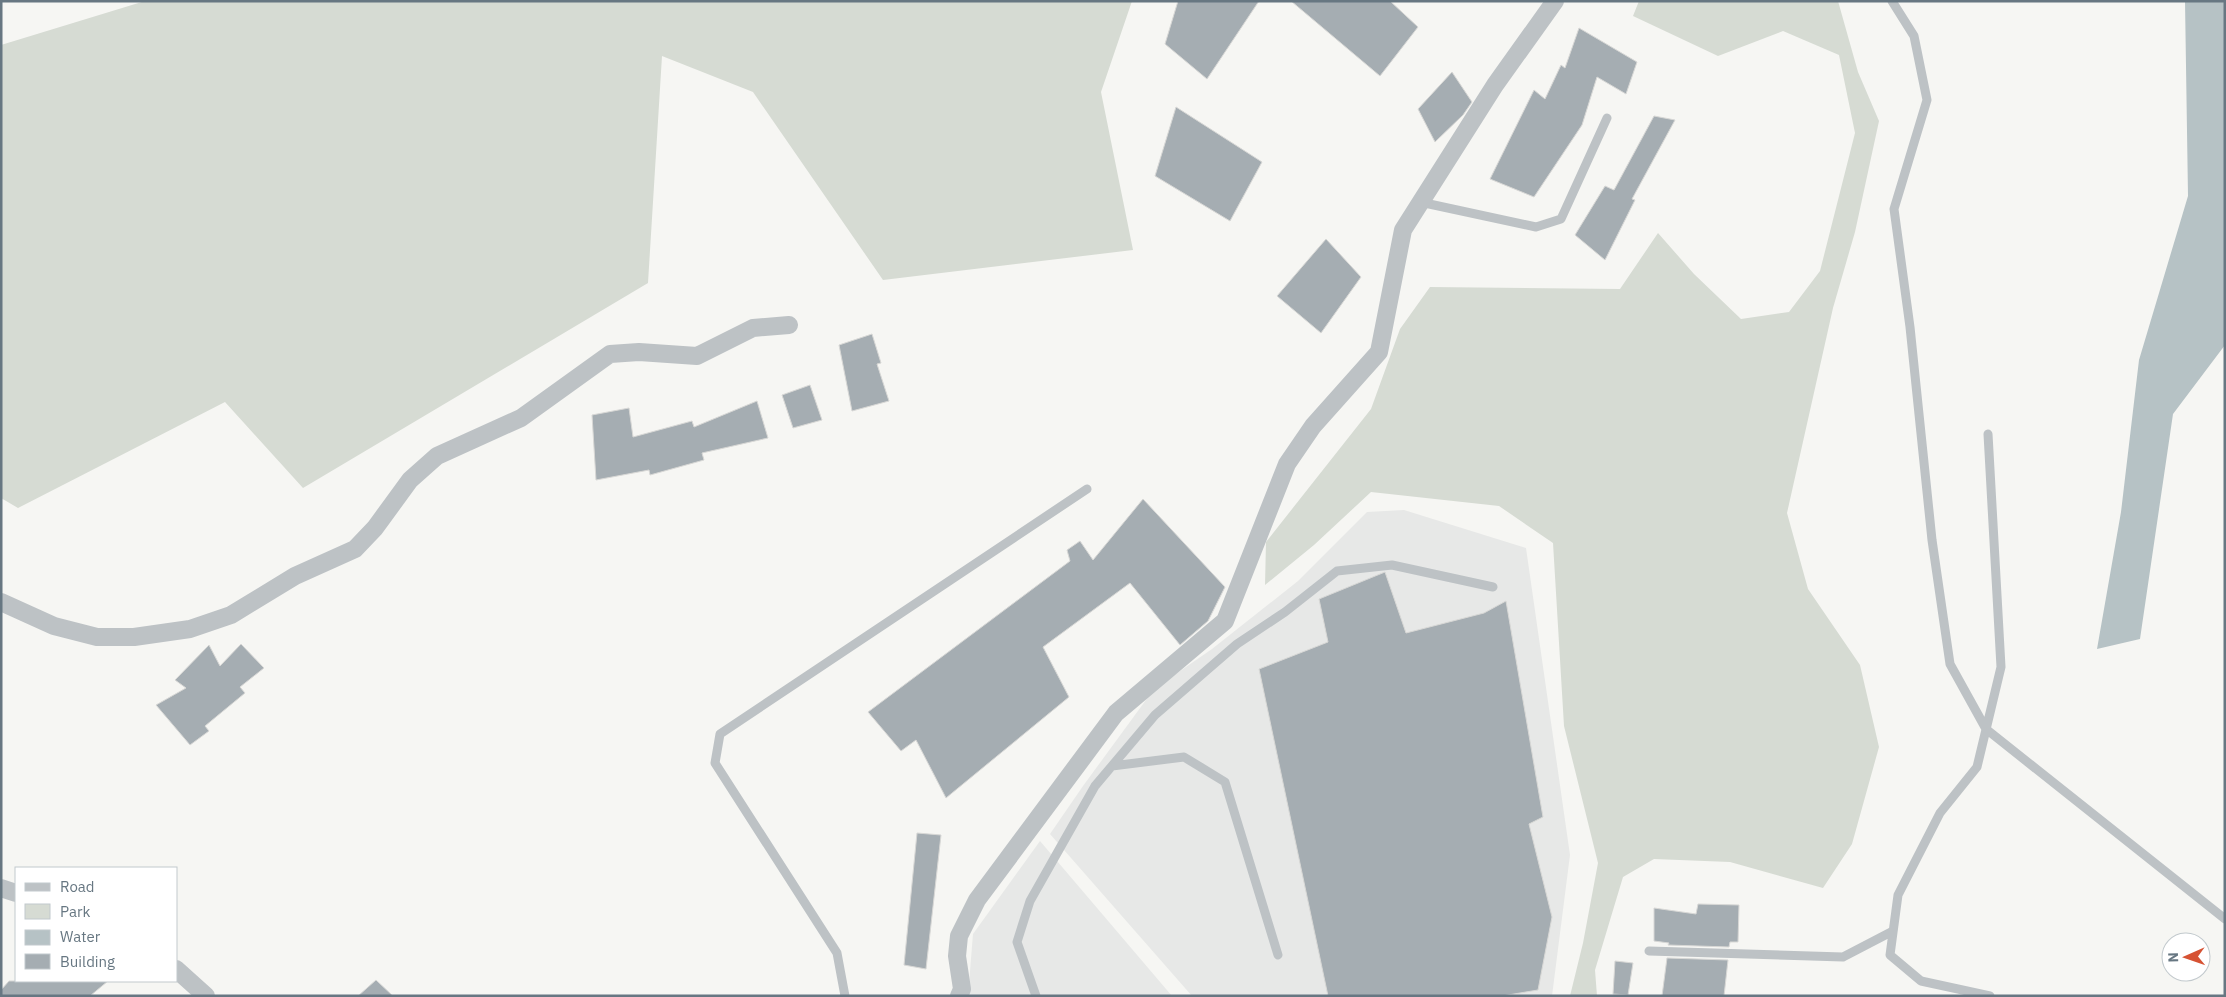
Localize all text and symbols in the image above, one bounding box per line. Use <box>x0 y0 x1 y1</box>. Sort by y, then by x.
legend <box>15 867 178 982</box>
text: Road <box>60 877 95 896</box>
text: Park <box>60 902 90 921</box>
text: Water <box>60 927 101 946</box>
north arrow <box>2161 932 2211 982</box>
text: Building <box>60 952 115 971</box>
text: N <box>2164 952 2182 963</box>

